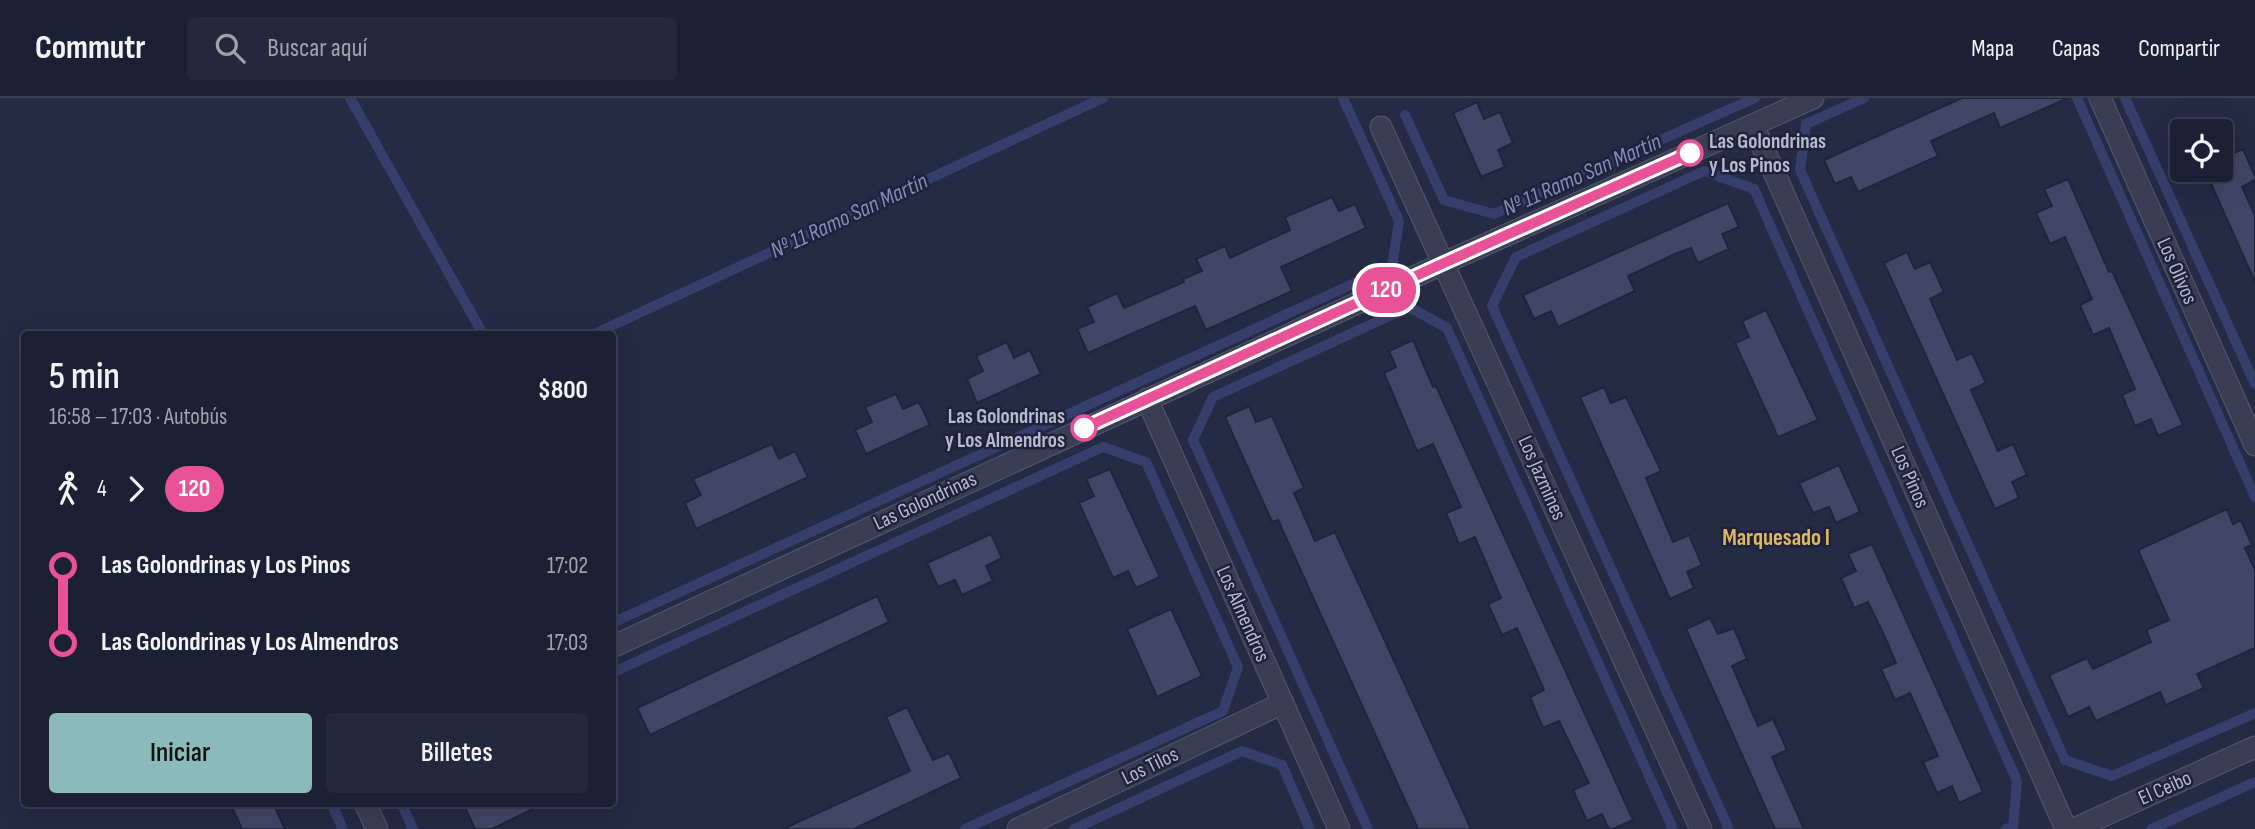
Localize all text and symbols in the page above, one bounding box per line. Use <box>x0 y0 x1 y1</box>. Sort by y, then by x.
search box <box>187 17 677 80</box>
text: Commutr <box>35 28 145 68</box>
icon: search <box>211 29 249 67</box>
text: Buscar aquí <box>267 33 367 64</box>
text: Mapa <box>1971 34 2014 63</box>
text: Capas <box>2052 34 2100 63</box>
text: Compartir <box>2138 34 2220 63</box>
map controls <box>2170 119 2233 182</box>
button: locate <box>2170 119 2233 182</box>
water label: Nº 11 Ramo San Martín <box>1498 127 1666 222</box>
place label: Las Golondrinas y Los Pinos <box>1709 129 1826 178</box>
marker: Las Golondrinas y Los Pinos <box>1677 140 1703 166</box>
water label: Nº 11 Ramo San Martín <box>766 167 933 265</box>
street label: Los Olivos <box>2151 234 2203 308</box>
line badge: 120 <box>1346 267 1426 313</box>
text: 120 <box>1370 275 1402 304</box>
text: 5 min <box>49 354 120 399</box>
text: $800 <box>538 375 588 406</box>
text: 16:58 – 17:03 · Autobús <box>49 403 227 431</box>
place label: Las Golondrinas y Los Almendros <box>945 404 1065 453</box>
marker: Las Golondrinas y Los Almendros <box>1071 415 1097 441</box>
street label: Los Jazmines <box>1512 432 1572 524</box>
street label: Los Pinos <box>1885 442 1935 512</box>
street label: Las Golondrinas <box>869 466 981 536</box>
icon: walk <box>49 470 87 508</box>
icon: forward <box>117 470 155 508</box>
text: 120 <box>179 474 210 503</box>
text: 4 <box>97 475 107 503</box>
district label: Marquesado I <box>1722 524 1830 552</box>
text: Las Golondrinas y Los Pinos <box>101 550 350 581</box>
text: 17:02 <box>547 552 588 580</box>
street label: Los Almendros <box>1211 562 1275 666</box>
text: Las Golondrinas y Los Almendros <box>101 627 399 658</box>
text: 17:03 <box>547 629 588 657</box>
button: Iniciar <box>49 713 312 793</box>
button: Billetes <box>326 713 588 793</box>
street label: Los Tilos <box>1118 742 1182 790</box>
street label: El Ceibo <box>2134 765 2196 811</box>

